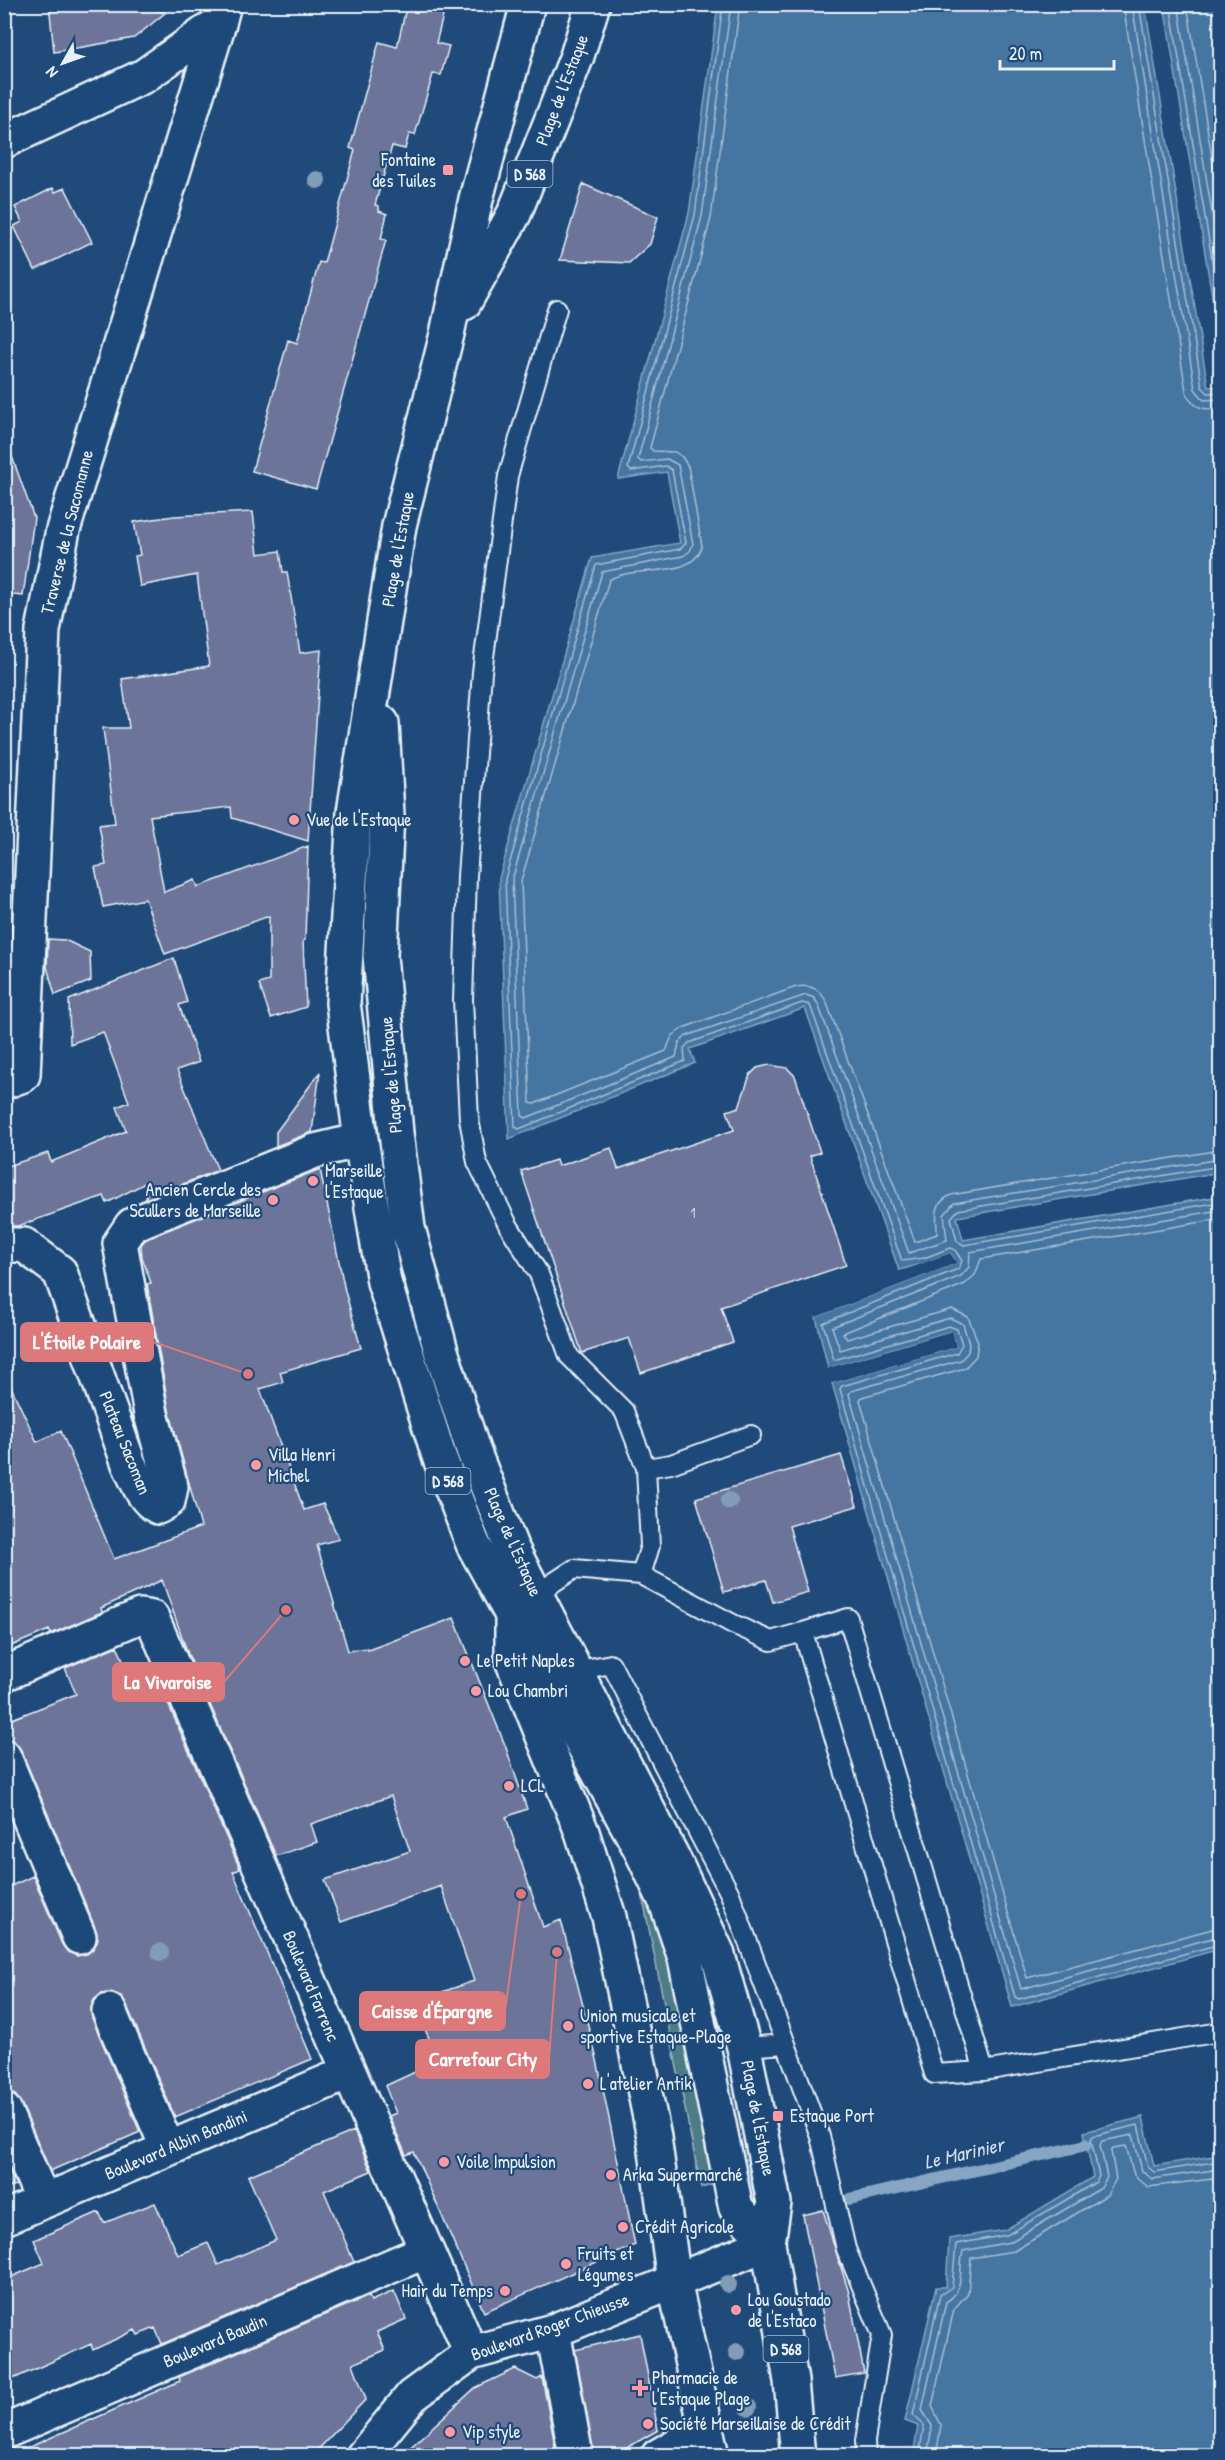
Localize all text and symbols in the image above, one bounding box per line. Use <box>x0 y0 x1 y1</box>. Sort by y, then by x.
street label: Plage de l'Estaque <box>529 31 594 149</box>
north arrow <box>33 33 93 93</box>
scale bar <box>1000 33 1114 71</box>
text: 20 m <box>1009 41 1042 66</box>
text: N <box>40 62 63 83</box>
place label: Fontaine des Tuiles <box>372 147 436 193</box>
road number: D 568 <box>508 161 552 187</box>
marker: Fontaine des Tuiles <box>441 163 455 177</box>
street label: Traverse de la Sacomanne <box>34 447 99 617</box>
street label: Plage de l'Estaque <box>375 489 420 609</box>
place label: Vue de l'Estaque <box>306 807 412 832</box>
marker: Vue de l'Estaque <box>287 813 301 827</box>
street label: Plage de l'Estaque <box>373 1016 408 1134</box>
place label: Marseille l'Estaque <box>325 1158 384 1204</box>
marker: Marseille l'Estaque <box>306 1174 320 1188</box>
place label: Ancien Cercle des Scullers de Marseille <box>130 1177 261 1223</box>
marker: Ancien Cercle des Scullers de Marseille <box>266 1193 280 1207</box>
house number: 1 <box>690 1202 696 1223</box>
callout: L'Étoile Polaire <box>21 1323 153 1361</box>
text: L'Étoile Polaire <box>33 1328 141 1355</box>
street label: Plateau Sacoman <box>93 1387 158 1498</box>
place label: Villa Henri Michel <box>268 1442 336 1488</box>
marker: Villa Henri Michel <box>249 1458 263 1472</box>
road number: D 568 <box>426 1468 470 1494</box>
street label: Plage de l'Estaque <box>478 1483 549 1600</box>
place label: Le Petit Naples <box>477 1648 575 1673</box>
marker: Le Petit Naples <box>458 1654 472 1668</box>
callout: La Vivaroise <box>113 1663 224 1701</box>
text: La Vivaroise <box>124 1668 212 1695</box>
place label: Lou Chambri <box>488 1678 568 1703</box>
marker: Lou Chambri <box>469 1684 483 1698</box>
place label: LCL <box>521 1773 545 1798</box>
marker: LCL <box>502 1779 516 1793</box>
street label: Boulevard Farrenc <box>277 1927 346 2045</box>
callout: Caisse d'Épargne <box>360 1992 505 2030</box>
text: Caisse d'Épargne <box>371 1997 493 2025</box>
place label: Union musicale et sportive Estaque-Plage <box>580 2003 731 2049</box>
marker: Union musicale et sportive Estaque-Plage <box>561 2019 575 2033</box>
callout: Carrefour City <box>416 2040 549 2078</box>
text: Carrefour City <box>429 2045 538 2073</box>
street label: Plage de l'Estaque <box>735 2058 782 2178</box>
place label: L'atelier Antik <box>600 2071 692 2096</box>
marker: L'atelier Antik <box>581 2077 595 2091</box>
street label: Boulevard Albin Bandini <box>101 2103 251 2186</box>
place label: Estaque Port <box>790 2103 875 2128</box>
marker: Estaque Port <box>771 2109 785 2123</box>
water label: Le Marinier <box>921 2130 1009 2175</box>
place label: Voile Impulsion <box>456 2149 556 2174</box>
marker: Voile Impulsion <box>437 2155 451 2169</box>
place label: Arka Supermarché <box>623 2162 743 2187</box>
marker: Arka Supermarché <box>604 2168 618 2182</box>
place label: Crédit Agricole <box>635 2214 734 2239</box>
marker: Crédit Agricole <box>616 2220 630 2234</box>
place label: Fruits et Légumes <box>577 2241 634 2287</box>
marker: Fruits et Légumes <box>559 2257 573 2271</box>
place label: Hair du Temps <box>402 2278 493 2303</box>
marker: Hair du Temps <box>498 2284 512 2298</box>
street label: Boulevard Roger Chieusse <box>467 2286 632 2367</box>
place label: Lou Goustado de l'Estaco <box>748 2287 831 2333</box>
marker: Lou Goustado de l'Estaco <box>729 2303 743 2317</box>
street label: Boulevard Baudin <box>159 2307 271 2374</box>
road number: D 568 <box>764 2336 808 2362</box>
place label: Pharmacie de l'Estaque Plage <box>652 2365 750 2411</box>
marker: Pharmacie de l'Estaque Plage <box>633 2381 647 2395</box>
place label: Société Marseillaise de Crédit <box>660 2411 851 2436</box>
marker: Société Marseillaise de Crédit <box>641 2417 655 2431</box>
place label: Vip style <box>462 2419 521 2444</box>
marker: Vip style <box>443 2425 457 2439</box>

